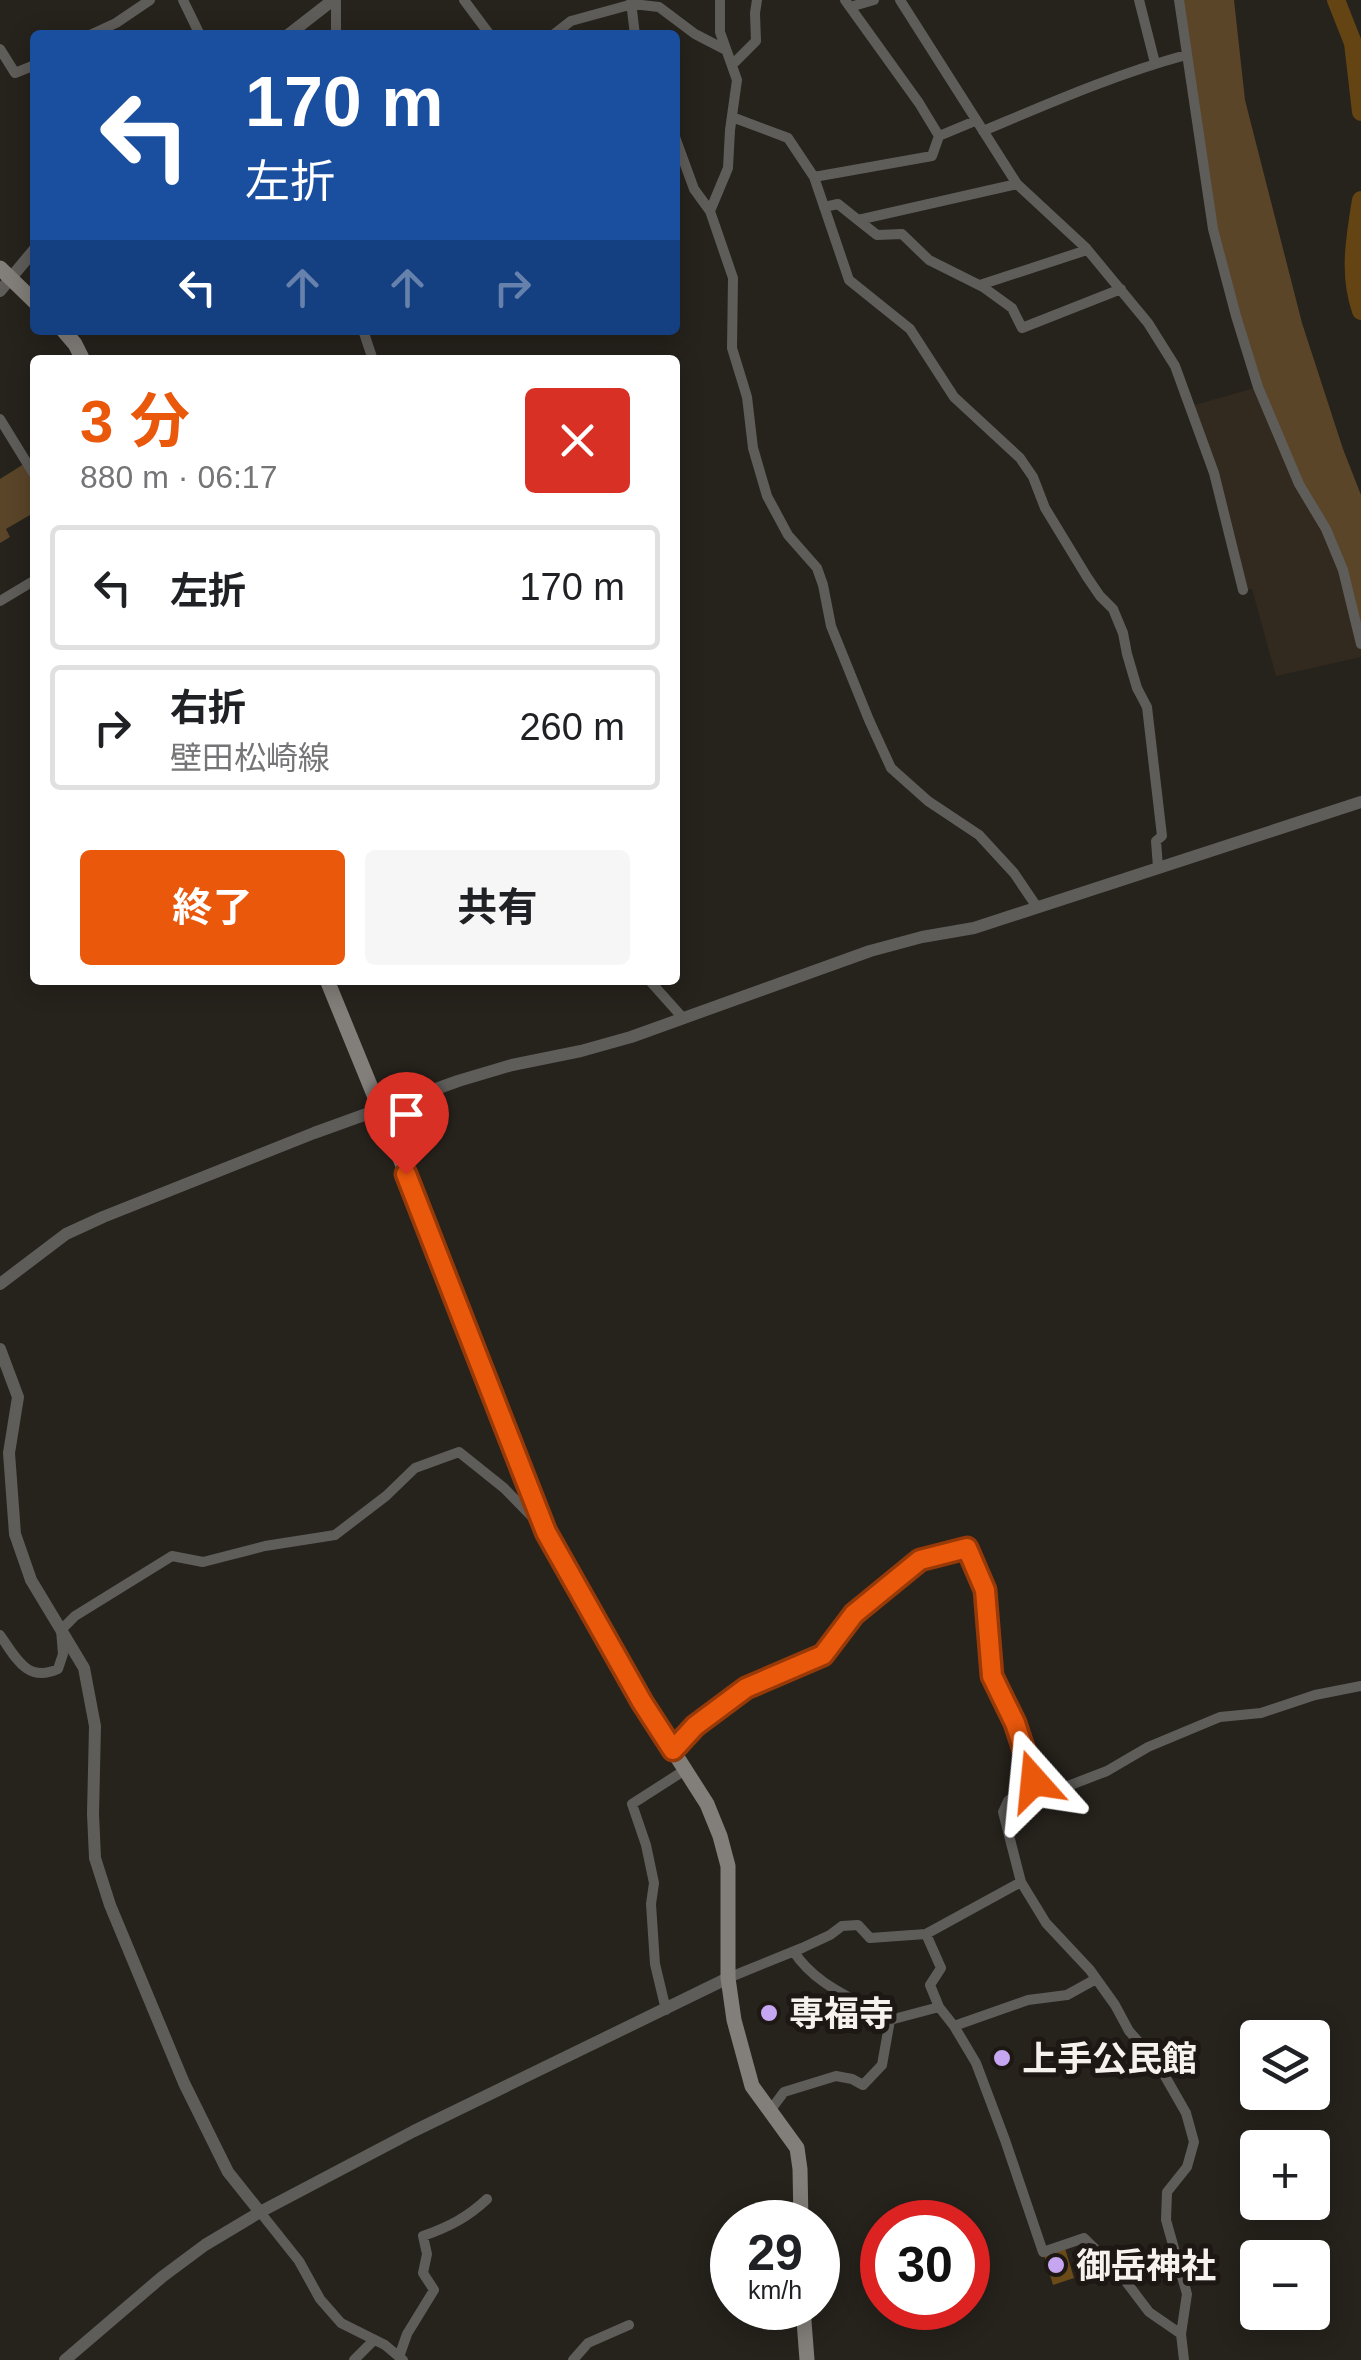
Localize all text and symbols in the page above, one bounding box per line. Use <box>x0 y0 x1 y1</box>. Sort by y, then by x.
text: 170 m <box>245 63 443 141</box>
icon: left <box>80 70 210 200</box>
text: 左折 <box>245 156 335 207</box>
icon: left <box>170 260 225 315</box>
icon: ahead <box>275 260 330 315</box>
icon: ahead <box>380 260 435 315</box>
icon: right <box>485 260 540 315</box>
text: 3 分 <box>80 388 190 455</box>
button: close <box>525 388 630 493</box>
text: 880 m · 06:17 <box>80 459 277 495</box>
icon: left <box>85 560 140 615</box>
text: 170 m <box>519 566 625 608</box>
text: 左折 <box>170 570 246 612</box>
text: 右折 <box>170 687 246 729</box>
icon: right <box>85 700 140 755</box>
text: 260 m <box>519 706 625 748</box>
text: 壁田松崎線 <box>170 740 330 776</box>
button: 終了 <box>80 850 345 965</box>
button: 共有 <box>365 850 630 965</box>
pin <box>364 1072 449 1175</box>
icon: arrive <box>379 1087 434 1142</box>
position arrow <box>982 1729 1086 1833</box>
place label: 専福寺 <box>789 1994 894 2033</box>
marker: 専福寺 <box>758 2002 780 2024</box>
map controls <box>1240 2020 1330 2330</box>
button: layers <box>1240 2020 1330 2110</box>
place label: 上手公民館 <box>1022 2039 1197 2078</box>
marker: 上手公民館 <box>991 2047 1013 2069</box>
button: + <box>1240 2130 1330 2220</box>
speed limit sign: 30 <box>860 2200 990 2330</box>
text: 29 <box>747 2225 803 2281</box>
button: − <box>1240 2240 1330 2330</box>
place label: 御岳神社 <box>1076 2246 1216 2285</box>
marker: 御岳神社 <box>1045 2254 1067 2276</box>
text: km/h <box>748 2276 802 2304</box>

